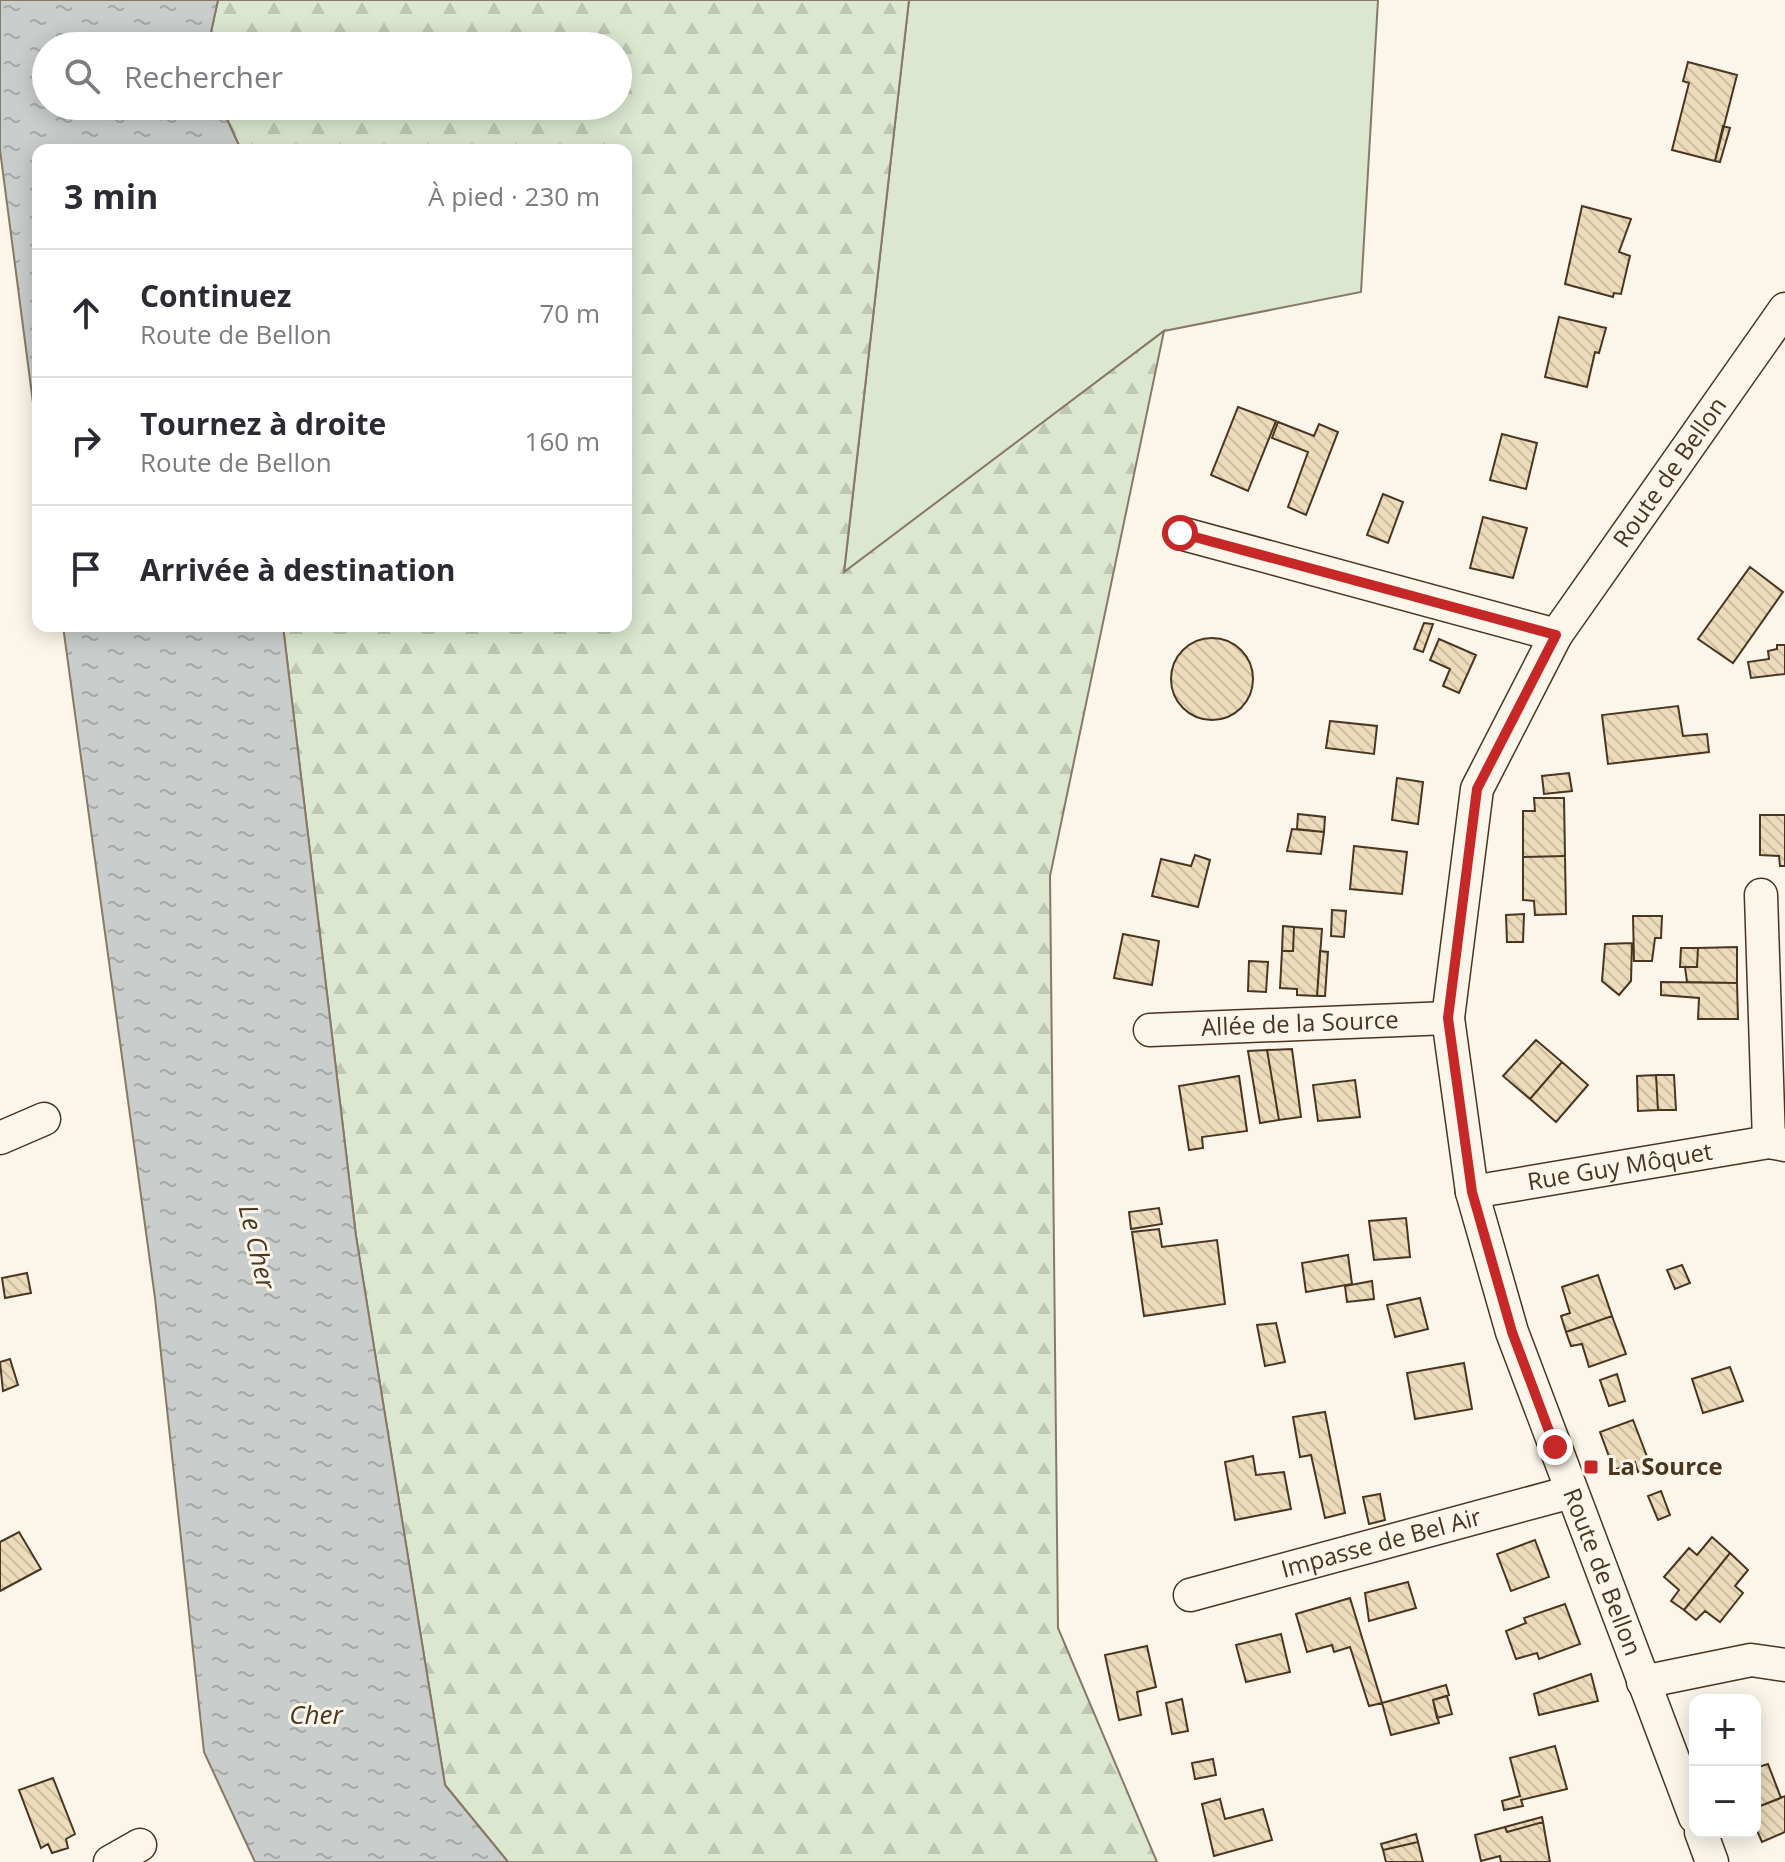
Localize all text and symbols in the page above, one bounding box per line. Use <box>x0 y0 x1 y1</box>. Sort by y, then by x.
search box <box>32 32 632 120</box>
icon: search <box>60 54 104 98</box>
text: Rechercher <box>124 56 283 97</box>
text: 3 min <box>64 173 158 219</box>
text: À pied · 230 m <box>428 178 600 214</box>
text: Continuez <box>140 275 291 316</box>
icon: ahead <box>64 291 108 335</box>
text: 70 m <box>539 295 600 331</box>
text: Route de Bellon <box>140 316 332 352</box>
street label: Route de Bellon <box>1604 390 1733 554</box>
text: Tournez à droite <box>140 403 386 444</box>
icon: right <box>64 419 108 463</box>
text: 160 m <box>525 423 600 459</box>
text: Route de Bellon <box>140 444 332 480</box>
route start <box>1162 515 1198 551</box>
icon: arrive <box>64 547 108 591</box>
text: Arrivée à destination <box>140 549 455 590</box>
street label: Allée de la Source <box>1200 1002 1399 1043</box>
street label: Rue Guy Môquet <box>1525 1134 1715 1197</box>
water label: Le Cher <box>231 1201 286 1294</box>
route end <box>1537 1429 1573 1465</box>
place label: La Source <box>1607 1449 1723 1482</box>
marker: La Source <box>1582 1458 1600 1476</box>
street label: Route de Bellon <box>1556 1483 1651 1660</box>
street label: Impasse de Bel Air <box>1277 1499 1485 1585</box>
map controls <box>1689 1694 1761 1838</box>
button: + <box>1689 1694 1761 1766</box>
water label: Cher <box>289 1696 344 1732</box>
button: − <box>1689 1766 1761 1838</box>

